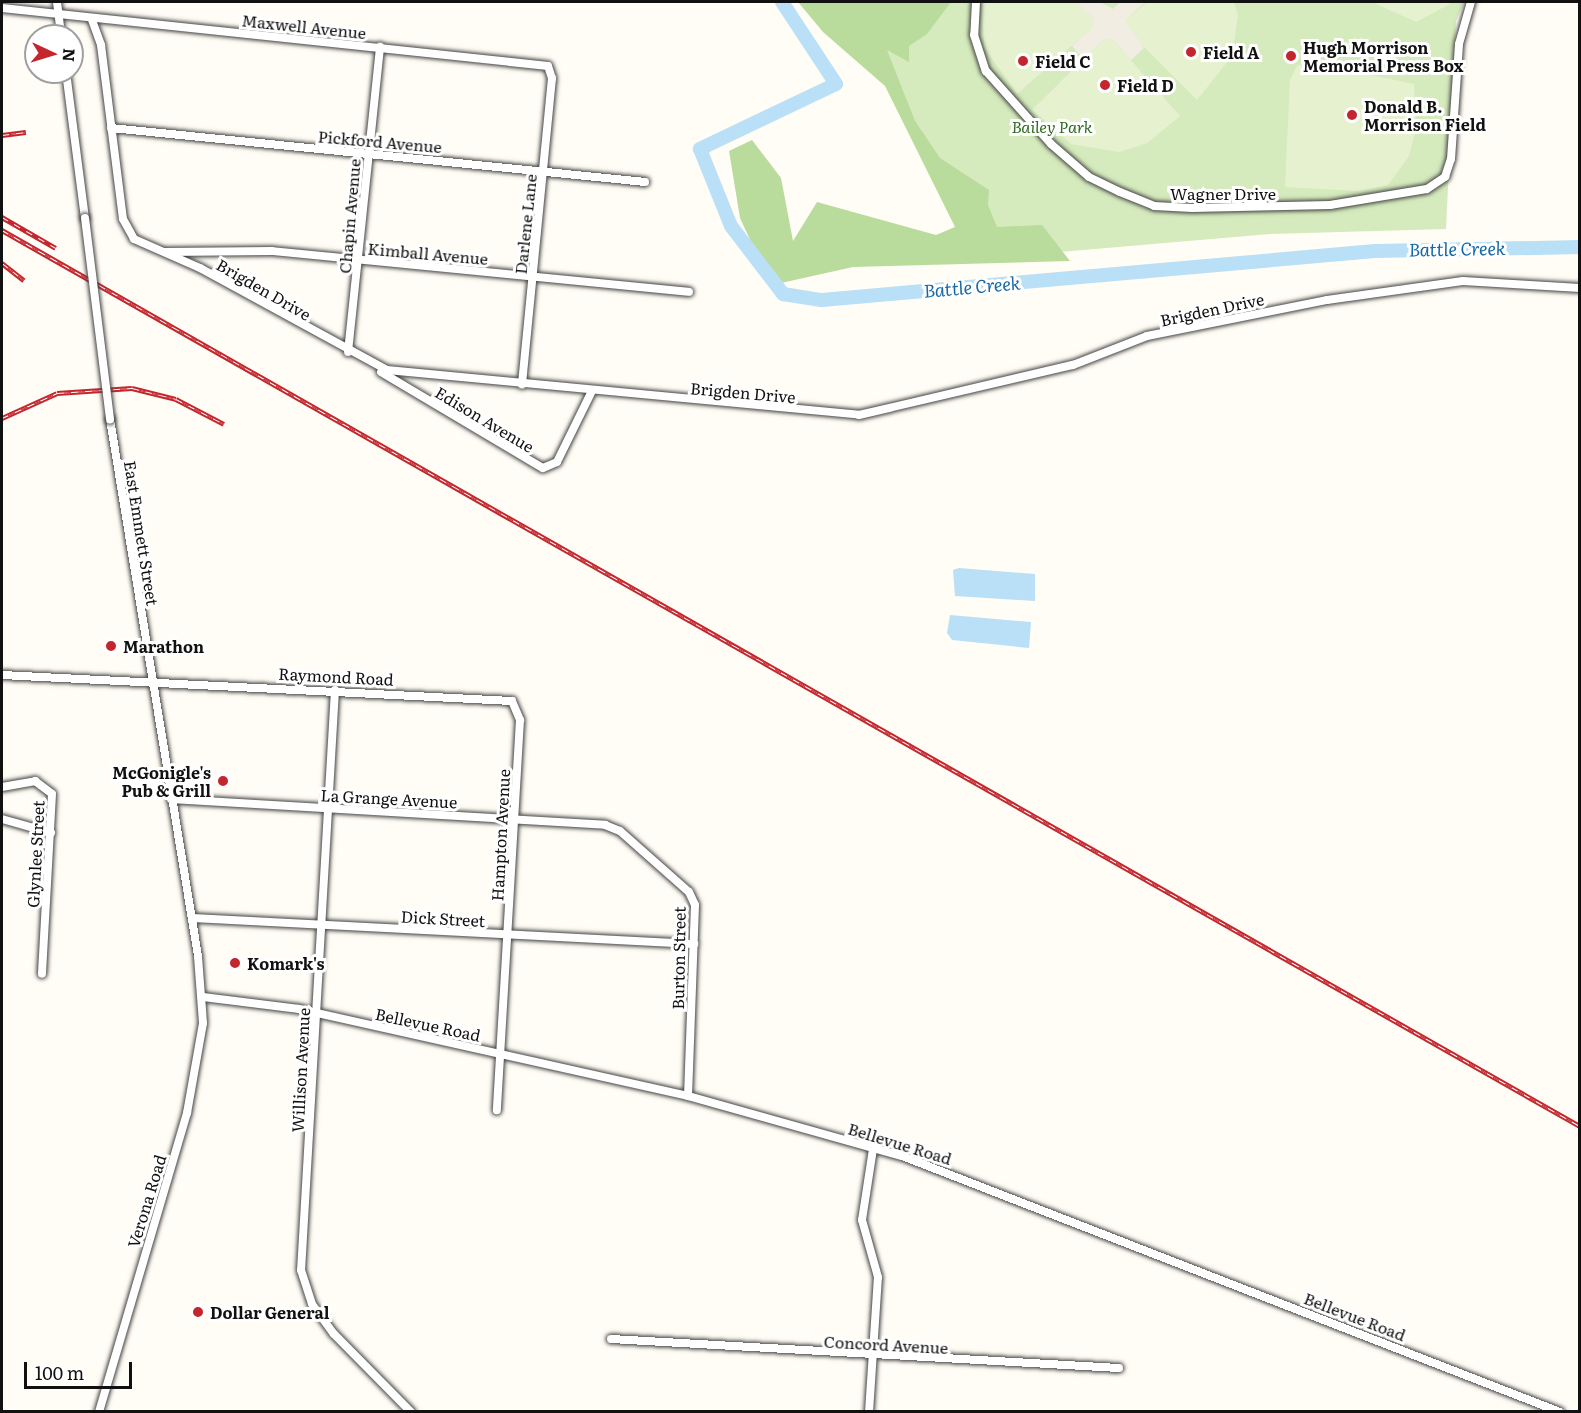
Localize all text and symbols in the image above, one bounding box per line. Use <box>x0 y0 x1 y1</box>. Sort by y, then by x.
street label: Maxwell Avenue <box>241 10 367 42</box>
north arrow <box>24 24 84 84</box>
place label: Hugh Morrison Memorial Press Box <box>1303 37 1463 75</box>
place label: Field A <box>1203 42 1259 62</box>
marker: Field A <box>1184 45 1198 59</box>
text: N <box>58 48 82 63</box>
marker: Hugh Morrison Memorial Press Box <box>1284 49 1298 63</box>
place label: Field C <box>1035 51 1091 71</box>
marker: Field C <box>1016 54 1030 68</box>
place label: Field D <box>1117 75 1174 95</box>
marker: Field D <box>1098 78 1112 92</box>
place label: Donald B. Morrison Field <box>1364 96 1486 134</box>
marker: Donald B. Morrison Field <box>1345 108 1359 122</box>
park label: Bailey Park <box>1011 116 1093 136</box>
street label: Pickford Avenue <box>317 126 443 156</box>
street label: Chapin Avenue <box>334 158 364 274</box>
street label: Darlene Lane <box>510 173 540 275</box>
street label: Wagner Drive <box>1170 183 1276 203</box>
water label: Battle Creek <box>1408 237 1506 261</box>
street label: Kimball Avenue <box>367 238 489 268</box>
street label: Brigden Drive <box>213 254 315 324</box>
water label: Battle Creek <box>923 272 1021 302</box>
street label: Brigden Drive <box>1158 289 1266 329</box>
street label: Brigden Drive <box>690 378 796 406</box>
street label: Edison Avenue <box>432 382 538 456</box>
street label: East Emmett Street <box>121 459 163 607</box>
place label: Marathon <box>123 636 204 656</box>
marker: Marathon <box>104 639 118 653</box>
street label: Raymond Road <box>278 663 394 689</box>
place label: McGonigle's Pub & Grill <box>112 762 211 800</box>
street label: Hampton Avenue <box>487 768 513 902</box>
marker: McGonigle's Pub & Grill <box>216 774 230 788</box>
street label: La Grange Avenue <box>320 785 458 811</box>
street label: Glynlee Street <box>23 800 47 908</box>
street label: Dick Street <box>400 906 486 930</box>
street label: Burton Street <box>667 906 689 1010</box>
place label: Komark's <box>247 953 325 973</box>
marker: Komark's <box>228 956 242 970</box>
street label: Bellevue Road <box>374 1003 482 1045</box>
street label: Willison Avenue <box>287 1007 313 1133</box>
street label: Bellevue Road <box>846 1118 954 1168</box>
street label: Verona Road <box>123 1152 169 1250</box>
street label: Bellevue Road <box>1302 1288 1408 1344</box>
place label: Dollar General <box>210 1302 330 1322</box>
marker: Dollar General <box>191 1305 205 1319</box>
street label: Concord Avenue <box>823 1331 949 1357</box>
scale bar <box>27 1350 135 1388</box>
text: 100 m <box>35 1359 84 1386</box>

